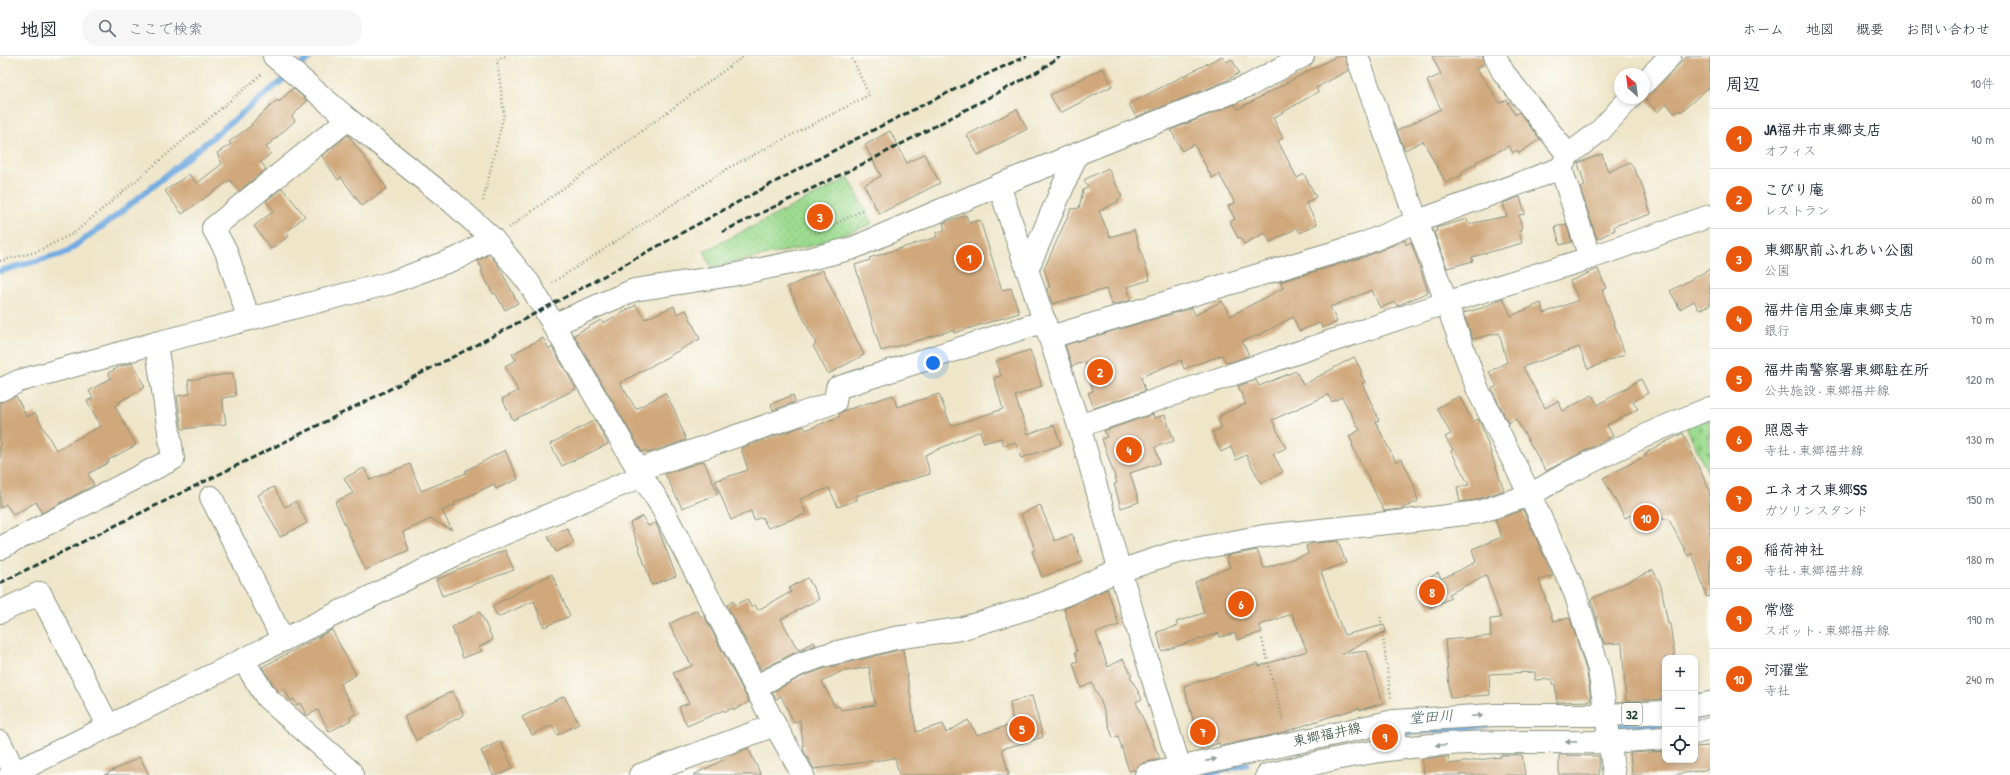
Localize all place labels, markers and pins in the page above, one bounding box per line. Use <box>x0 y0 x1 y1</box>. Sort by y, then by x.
pin: 3 <box>807 202 833 232</box>
pin: 1 <box>956 243 982 273</box>
pin: 2 <box>1087 357 1113 387</box>
pin: 4 <box>1116 435 1142 465</box>
pin: 10 <box>1633 503 1659 533</box>
pin: 8 <box>1419 577 1445 607</box>
pin: 6 <box>1228 589 1254 619</box>
pin: 5 <box>1009 714 1035 744</box>
pin: 7 <box>1190 717 1216 747</box>
pin: 9 <box>1372 722 1398 752</box>

